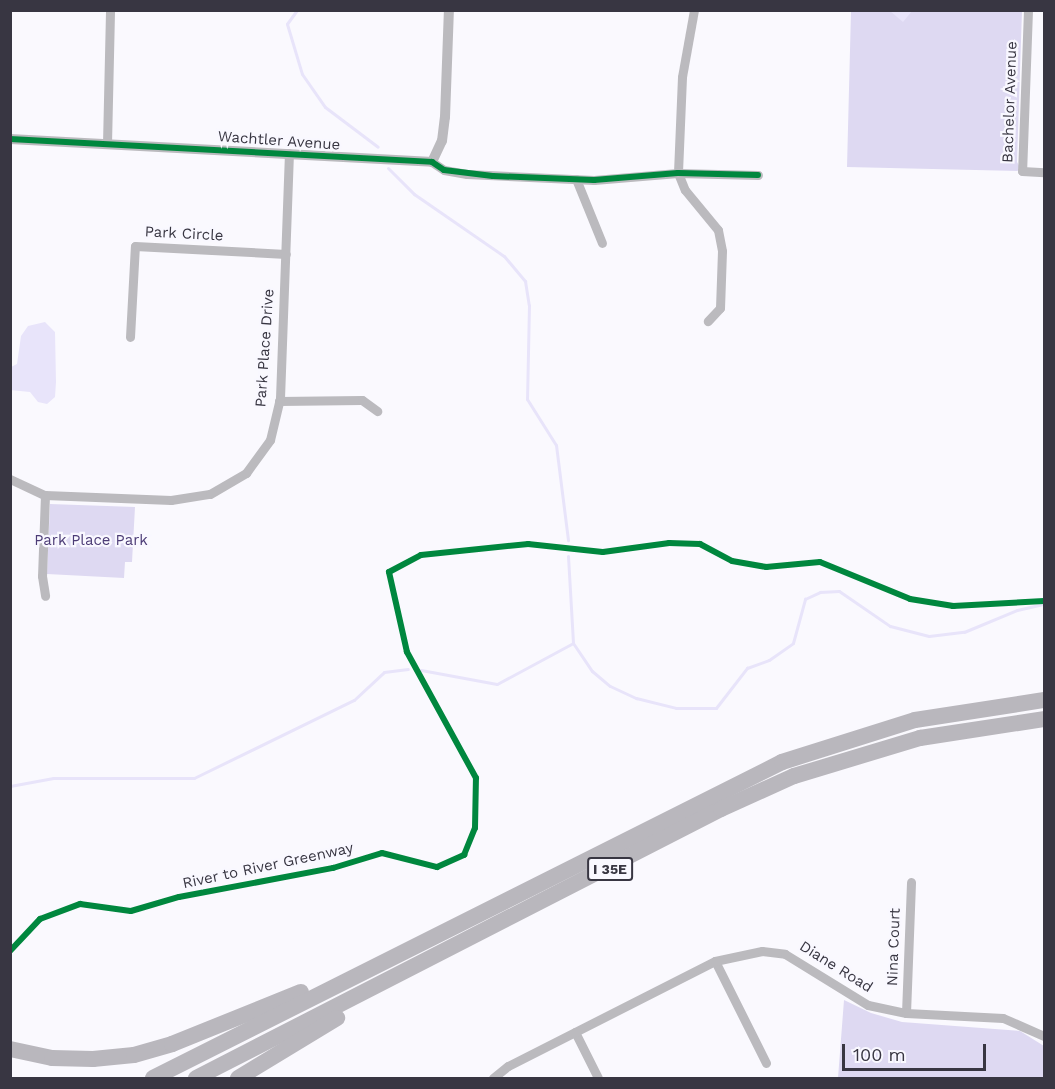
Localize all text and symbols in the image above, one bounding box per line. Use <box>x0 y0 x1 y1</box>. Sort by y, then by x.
street label: Bachelor Avenue <box>999 40 1021 164</box>
street label: Wachtler Avenue <box>217 128 341 154</box>
street label: Park Circle <box>144 223 224 245</box>
street label: Park Place Drive <box>252 288 278 408</box>
park label: Park Place Park <box>34 532 148 550</box>
street label: River to River Greenway <box>181 839 355 893</box>
road number: I 35E <box>586 858 634 880</box>
street label: Nina Court <box>884 908 904 986</box>
street label: Diane Road <box>796 937 876 997</box>
scale bar <box>845 1032 989 1070</box>
text: 100 m <box>853 1044 906 1065</box>

